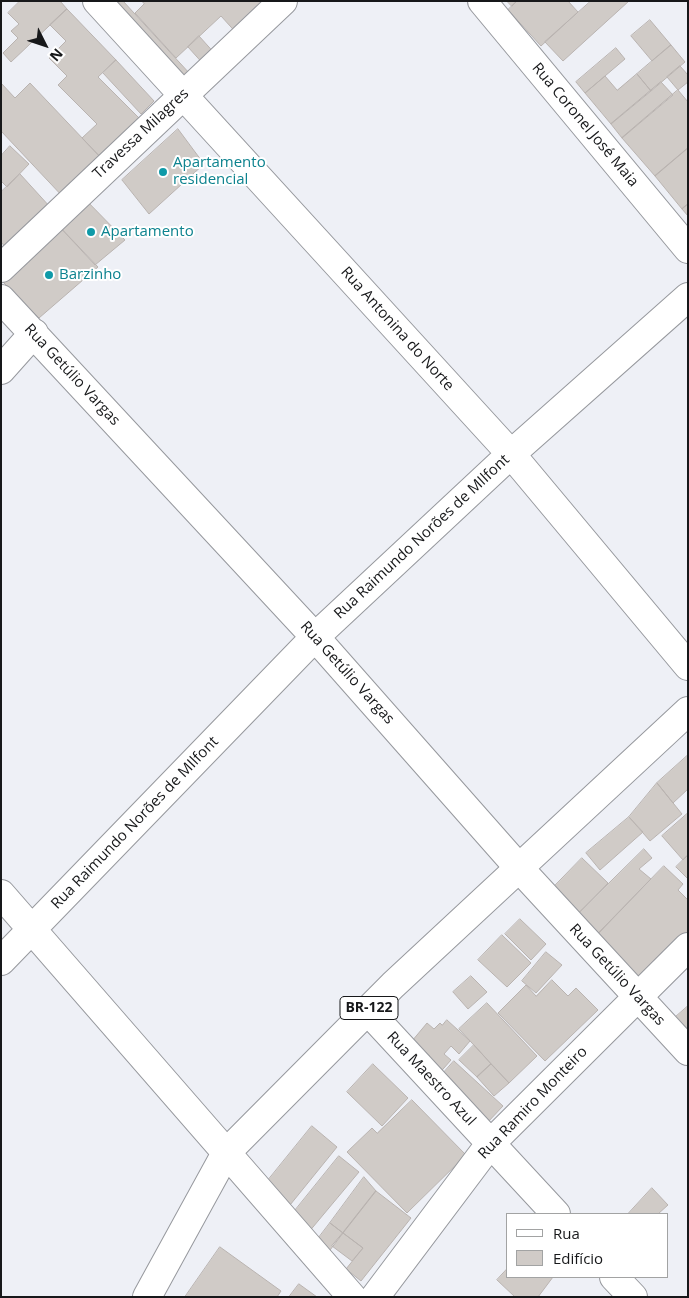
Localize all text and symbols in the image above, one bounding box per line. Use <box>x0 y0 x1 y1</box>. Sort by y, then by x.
north arrow <box>20 20 70 70</box>
text: N <box>46 45 68 66</box>
street label: Rua Coronel José Maia <box>528 59 642 191</box>
street label: Travessa Milagres <box>89 85 193 183</box>
place label: Apartamento residencial <box>173 154 266 189</box>
marker: Apartamento residencial <box>157 166 169 178</box>
place label: Apartamento <box>101 223 194 241</box>
marker: Apartamento <box>85 226 97 238</box>
street label: Rua Antonina do Norte <box>337 263 457 395</box>
place label: Barzinho <box>59 266 121 284</box>
marker: Barzinho <box>43 269 55 281</box>
street label: Rua Getúlio Vargas <box>20 321 124 429</box>
street label: Rua Raimundo Norões de MIlfont <box>331 451 513 623</box>
street label: Rua Getúlio Vargas <box>296 618 398 728</box>
street label: Rua Raimundo Norões de MIlfont <box>48 733 222 913</box>
street label: Rua Getúlio Vargas <box>565 921 669 1029</box>
road number: BR-122 <box>340 996 398 1020</box>
street label: Rua Maestro Azul <box>383 1028 479 1130</box>
street label: Rua Ramiro Monteiro <box>475 1043 591 1163</box>
legend <box>507 1213 669 1278</box>
text: Rua <box>553 1223 580 1243</box>
text: Edifício <box>553 1248 603 1268</box>

